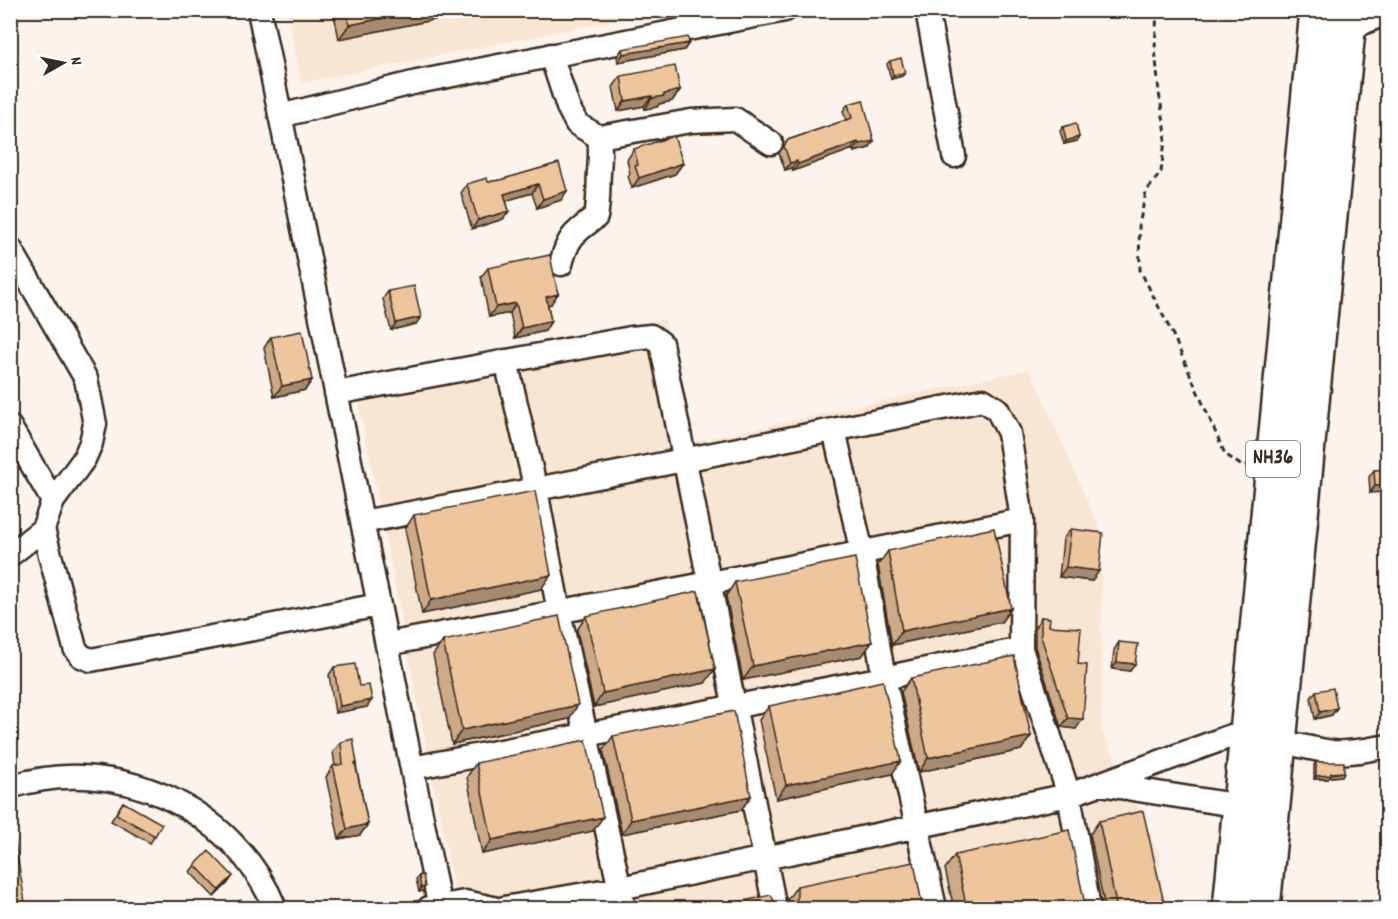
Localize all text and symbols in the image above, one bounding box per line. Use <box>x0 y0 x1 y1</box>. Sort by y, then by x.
north arrow <box>33 33 93 93</box>
text: N <box>63 55 87 67</box>
road number: NH36 <box>1246 441 1300 477</box>

